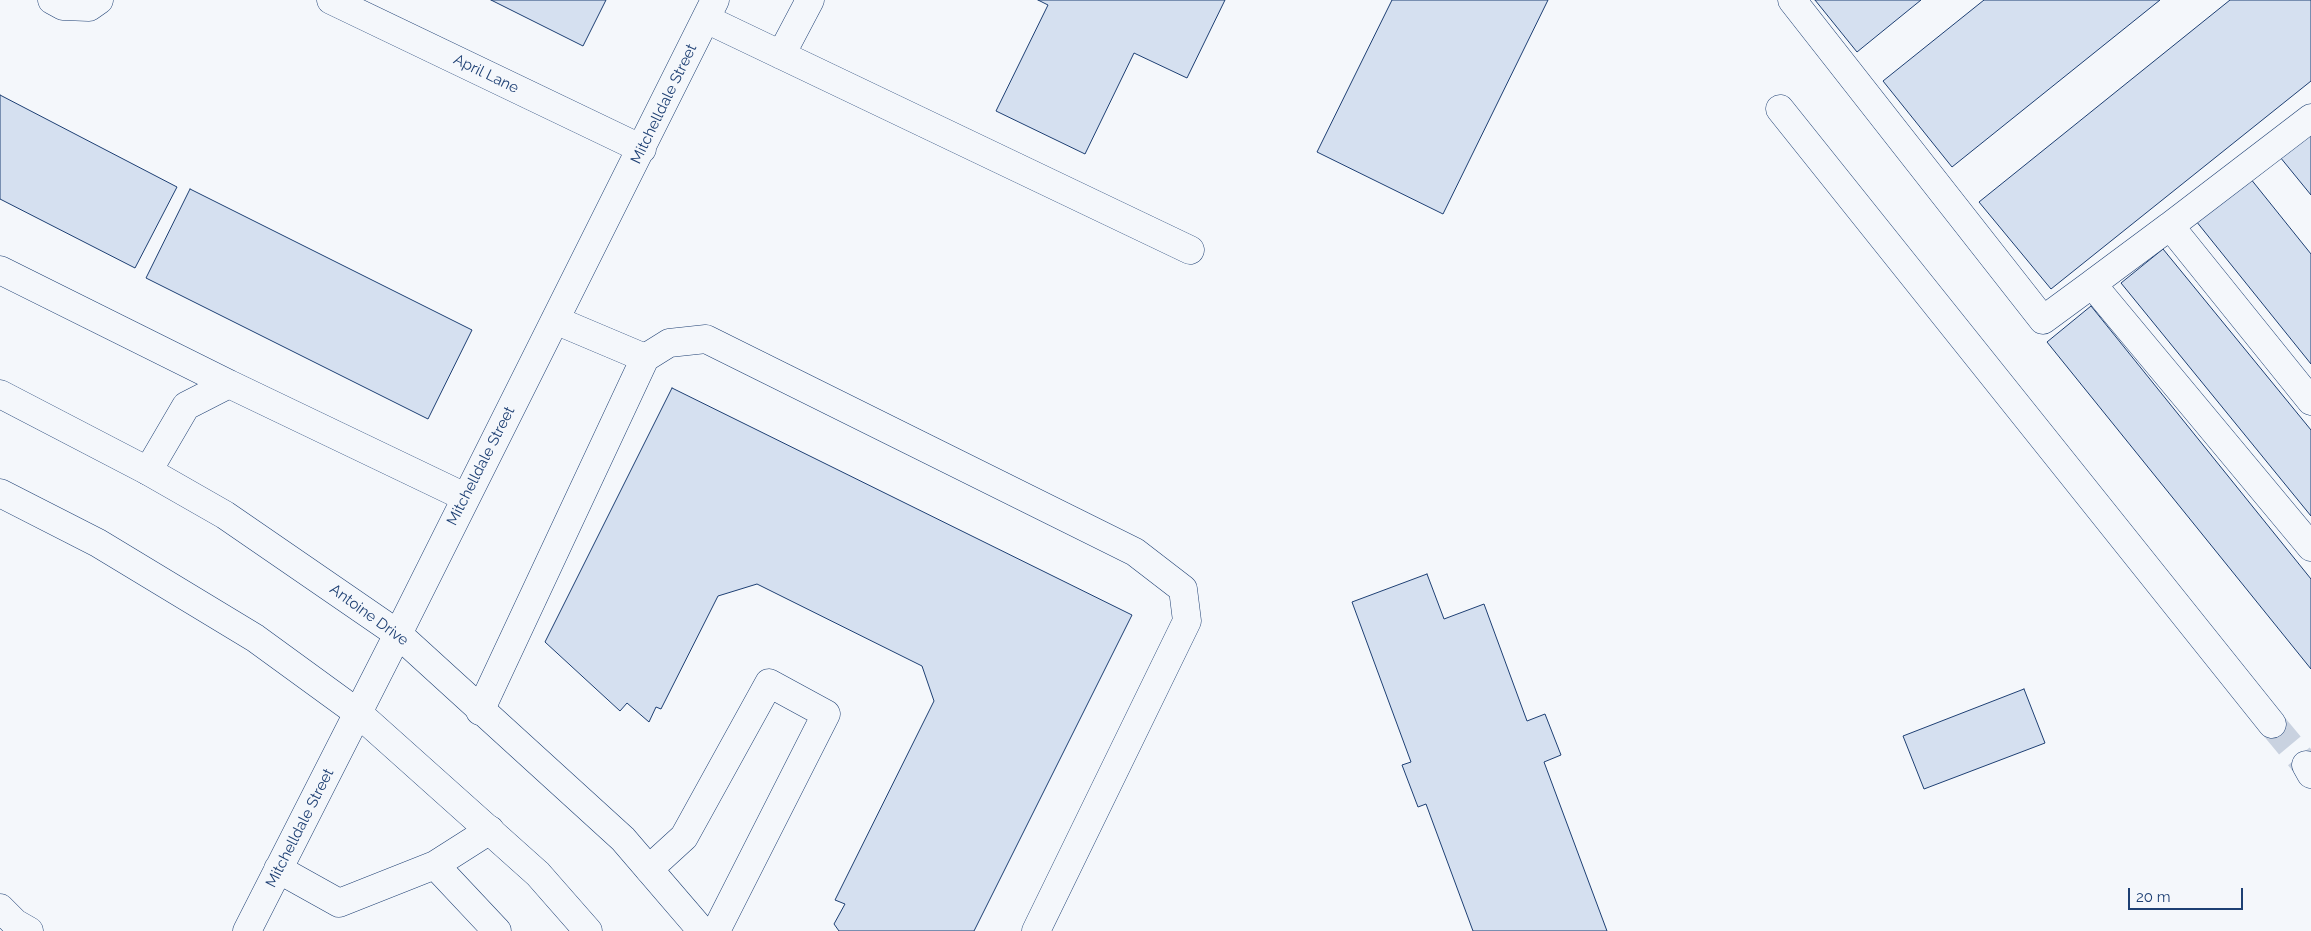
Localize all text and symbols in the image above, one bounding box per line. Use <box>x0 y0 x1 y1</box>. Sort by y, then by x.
street label: Mitchelldale Street <box>627 41 701 167</box>
street label: April Lane <box>450 51 522 97</box>
street label: Mitchelldale Street <box>443 404 519 528</box>
street label: Antoine Drive <box>326 580 412 650</box>
street label: Mitchelldale Street <box>262 766 338 890</box>
scale bar <box>2131 878 2246 910</box>
text: 20 m <box>2136 888 2171 906</box>

